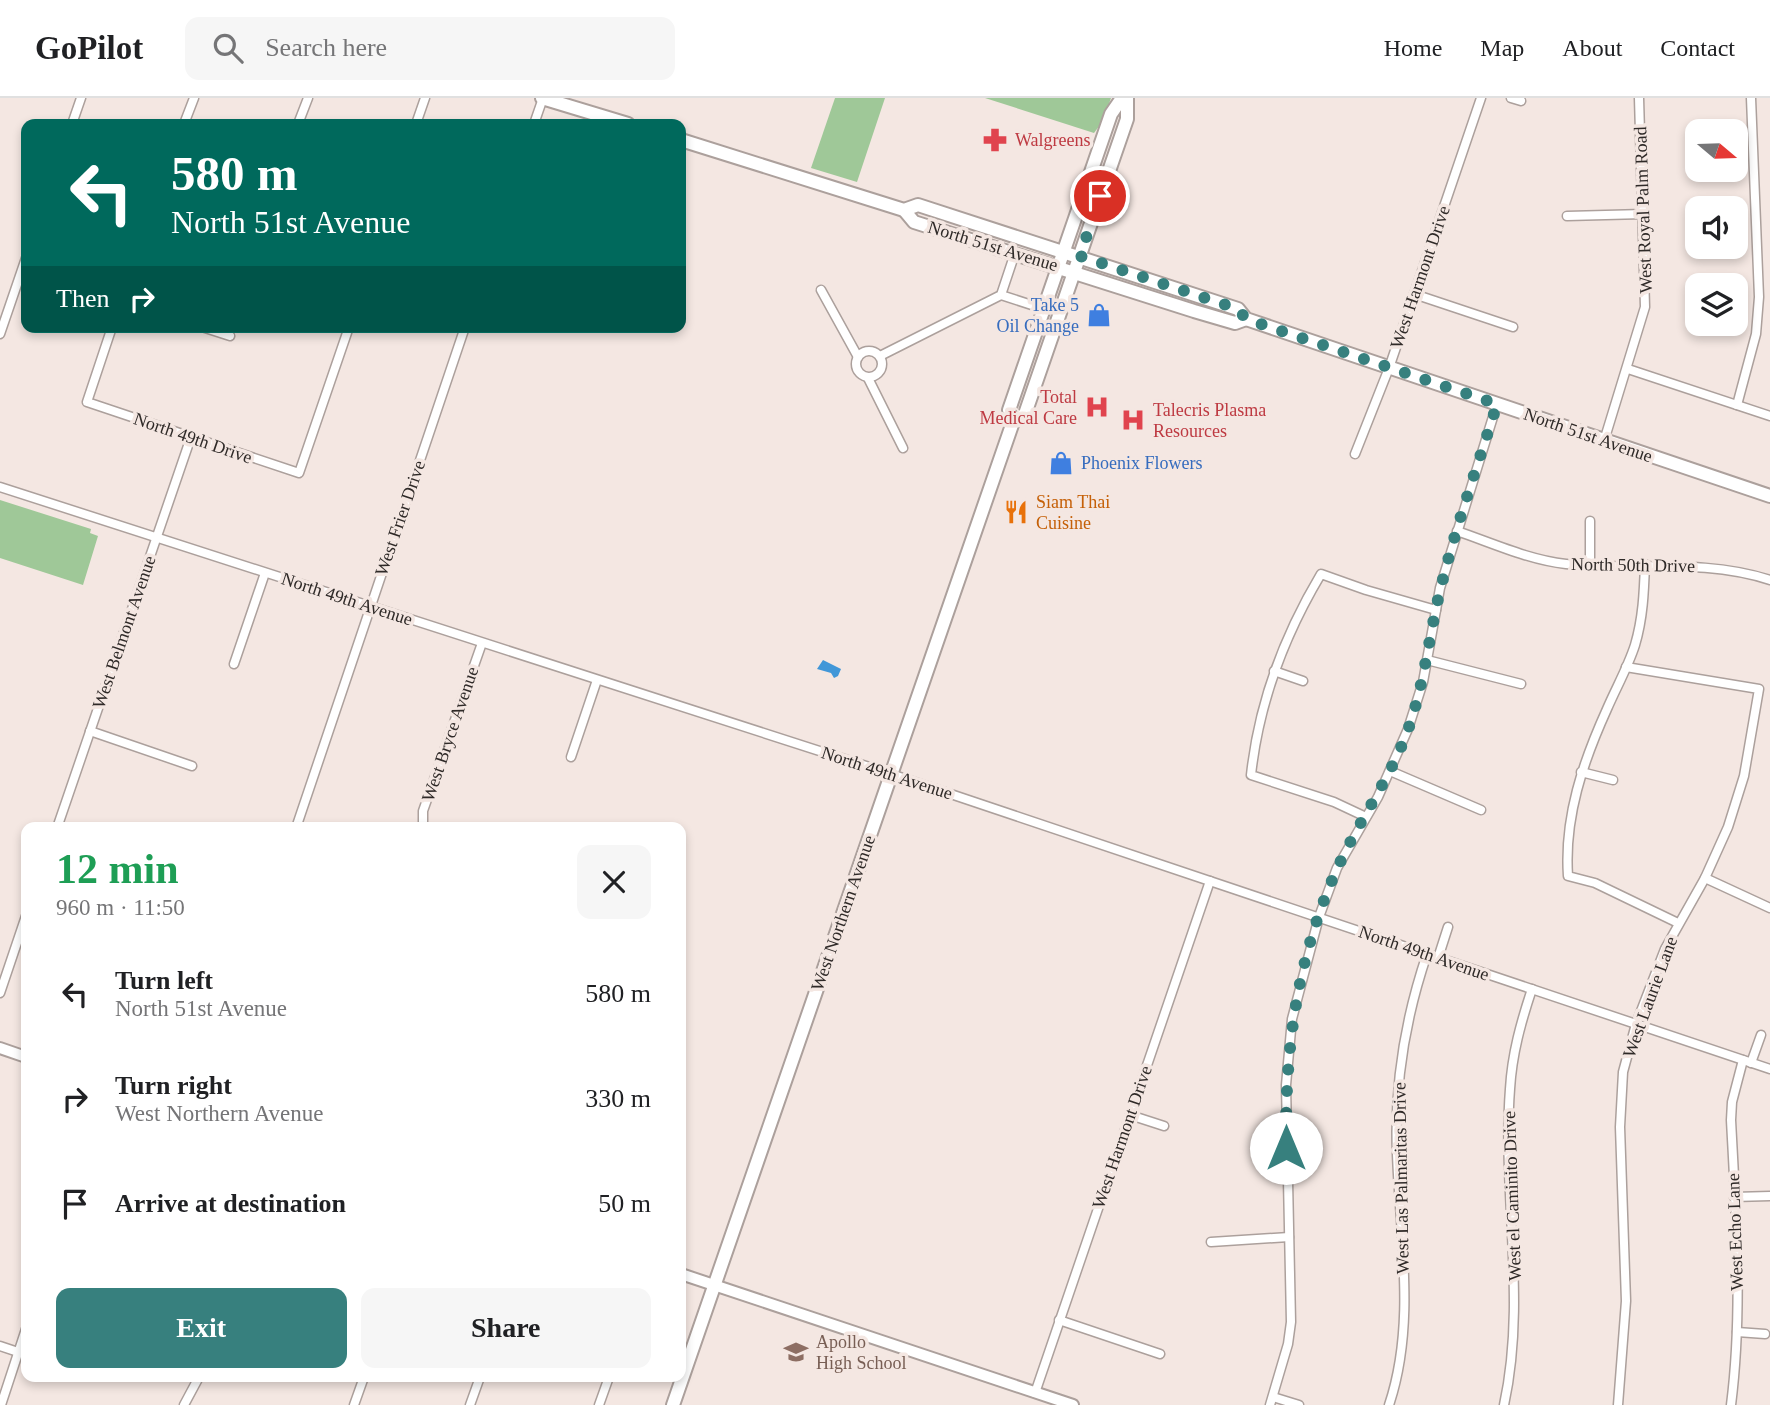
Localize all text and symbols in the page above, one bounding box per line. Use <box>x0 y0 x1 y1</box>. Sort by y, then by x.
search box <box>185 17 675 80</box>
icon: search <box>209 29 247 67</box>
text: GoPilot <box>35 30 143 66</box>
text: Search here <box>265 33 387 62</box>
text: Home <box>1384 35 1442 61</box>
text: Map <box>1480 35 1524 61</box>
text: About <box>1562 35 1622 61</box>
text: Contact <box>1660 35 1735 61</box>
north arrow <box>1685 119 1748 182</box>
map controls <box>1685 119 1748 336</box>
pharmacy icon: Walgreens <box>981 126 1009 154</box>
street label: West Royal Palm Road <box>1630 126 1656 294</box>
place label: Walgreens <box>1015 130 1091 150</box>
text: 580 m <box>171 146 298 201</box>
icon: left <box>56 147 147 238</box>
pin <box>1070 166 1130 226</box>
icon: arrive <box>1081 177 1119 215</box>
button: sound <box>1685 196 1748 259</box>
street label: West Harmont Drive <box>1386 203 1454 351</box>
text: North 51st Avenue <box>171 204 410 240</box>
street label: North 51st Avenue <box>926 217 1060 275</box>
button: layers <box>1685 273 1748 336</box>
icon: right <box>123 280 161 318</box>
text: Then <box>56 284 109 313</box>
place label: Take 5 Oil Change <box>997 295 1079 336</box>
shop icon: Take 5 Oil Change <box>1085 301 1113 329</box>
place label: Total Medical Care <box>980 387 1077 428</box>
hospital icon: Total Medical Care <box>1083 393 1111 421</box>
place label: Talecris Plasma Resources <box>1153 400 1266 441</box>
street label: North 51st Avenue <box>1521 404 1655 466</box>
hospital icon: Talecris Plasma Resources <box>1119 406 1147 434</box>
street label: North 49th Drive <box>131 408 255 468</box>
shop icon: Phoenix Flowers <box>1047 449 1075 477</box>
place label: Phoenix Flowers <box>1081 453 1203 473</box>
street label: West Frier Drive <box>371 458 429 578</box>
place label: Siam Thai Cuisine <box>1036 492 1110 533</box>
restaurant icon: Siam Thai Cuisine <box>1002 498 1030 526</box>
street label: West Belmont Avenue <box>88 553 160 711</box>
street label: North 50th Drive <box>1571 554 1695 576</box>
street label: North 49th Avenue <box>279 568 415 630</box>
street label: West Bryce Avenue <box>418 664 482 804</box>
street label: North 49th Avenue <box>819 742 955 804</box>
street label: West Northern Avenue <box>807 833 879 993</box>
button: close <box>577 845 651 919</box>
text: 12 min <box>56 846 179 892</box>
text: 960 m · 11:50 <box>56 895 185 920</box>
street label: North 49th Avenue <box>1356 921 1492 985</box>
street label: West Laurie Lane <box>1619 934 1681 1060</box>
text: Turn left <box>115 966 213 995</box>
icon: left <box>56 975 94 1013</box>
text: 580 m <box>585 979 651 1008</box>
text: North 51st Avenue <box>115 996 287 1021</box>
street label: West Harmont Drive <box>1088 1063 1156 1211</box>
text: Turn right <box>115 1071 232 1100</box>
icon: right <box>56 1080 94 1118</box>
street label: West Las Palmaritas Drive <box>1389 1082 1413 1274</box>
text: 330 m <box>585 1084 651 1113</box>
text: West Northern Avenue <box>115 1101 324 1126</box>
position arrow <box>1249 1111 1323 1185</box>
street label: West el Caminito Drive <box>1499 1111 1525 1281</box>
street label: West Echo Lane <box>1723 1173 1747 1291</box>
icon: arrive <box>56 1185 94 1223</box>
text: Arrive at destination <box>115 1189 346 1218</box>
text: 50 m <box>598 1189 651 1218</box>
button: Exit <box>56 1288 347 1368</box>
button: Share <box>361 1288 651 1368</box>
place label: Apollo High School <box>816 1332 907 1373</box>
school or university icon: Apollo High School <box>782 1338 810 1366</box>

